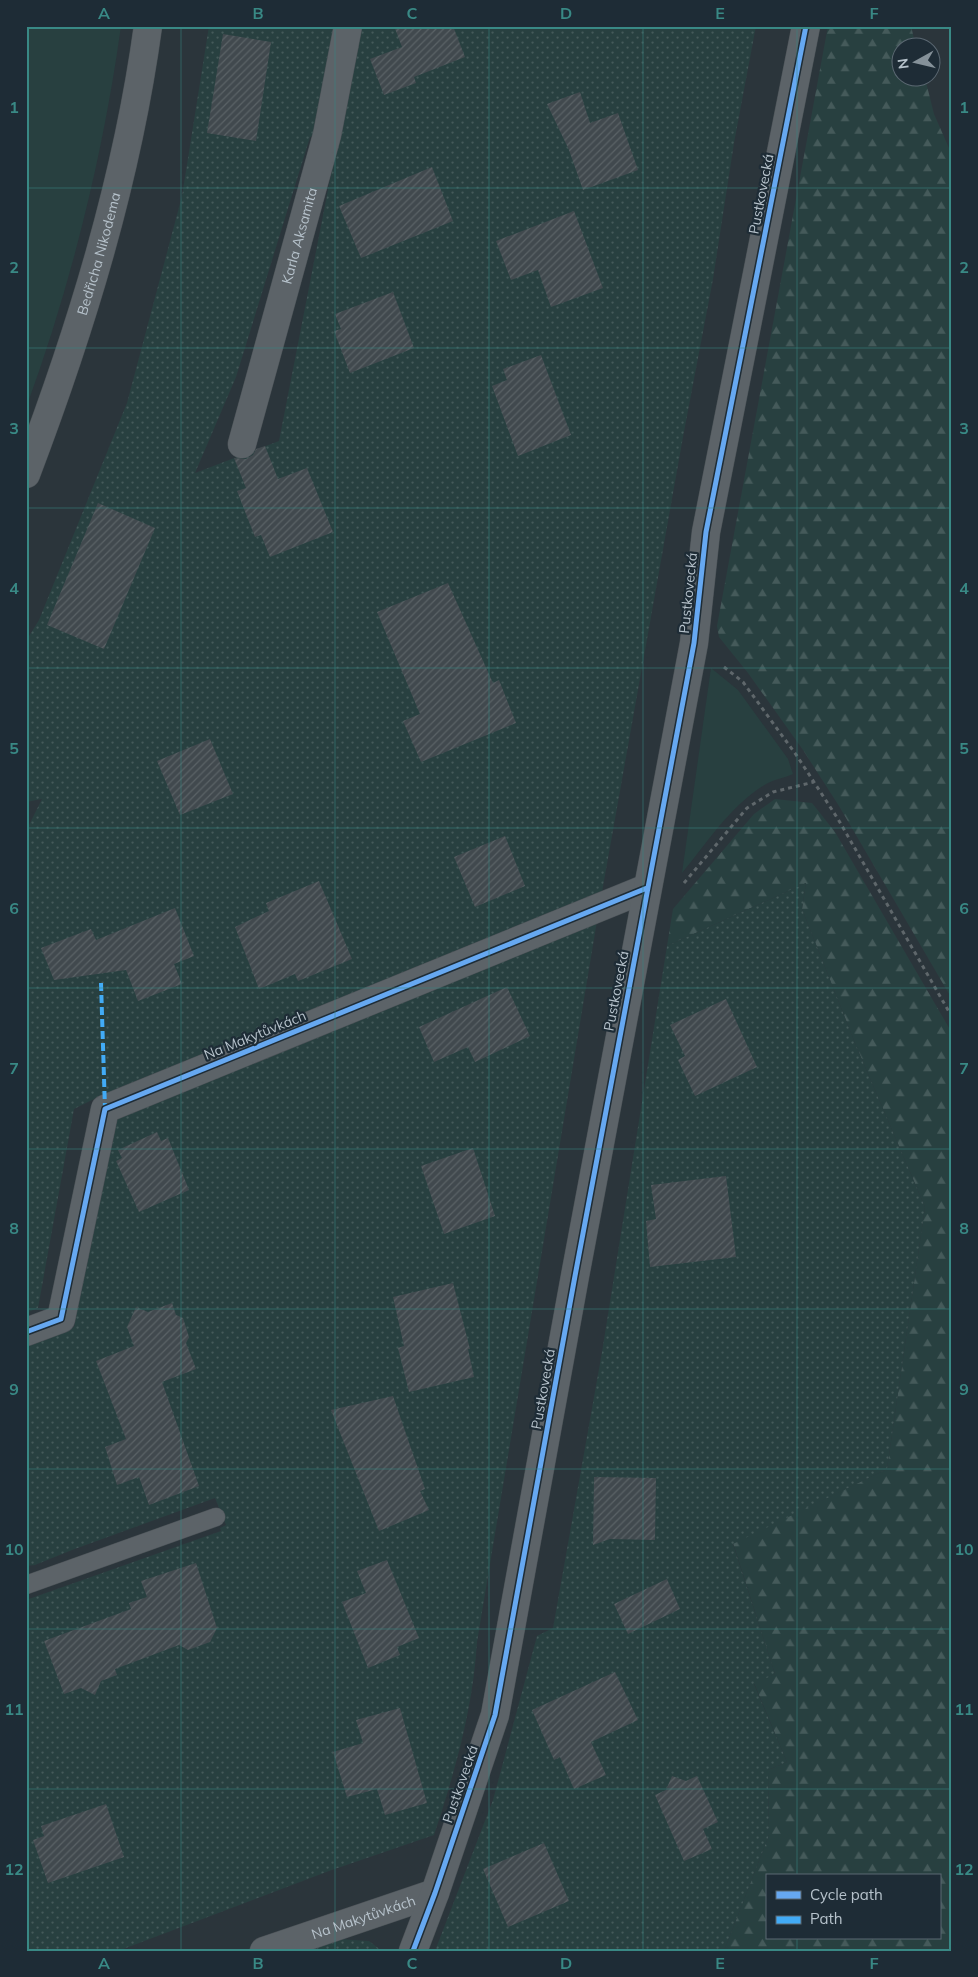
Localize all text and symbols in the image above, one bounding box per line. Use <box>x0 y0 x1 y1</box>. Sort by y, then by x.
text: A <box>98 3 110 23</box>
text: B <box>252 3 264 23</box>
text: C <box>407 3 418 23</box>
text: D <box>560 3 572 23</box>
text: E <box>715 3 725 23</box>
text: F <box>869 3 879 23</box>
north arrow <box>890 38 940 88</box>
text: N <box>893 57 913 70</box>
text: 1 <box>9 97 19 117</box>
text: 1 <box>959 97 969 117</box>
street label: Pustkovecká <box>744 152 778 236</box>
street label: Karla Aksamita <box>277 185 321 286</box>
street label: Bedřicha Nikodema <box>73 191 125 317</box>
text: 2 <box>9 257 19 277</box>
text: 2 <box>959 257 969 277</box>
text: 3 <box>9 418 19 438</box>
text: 3 <box>959 418 969 438</box>
street label: Pustkovecká <box>675 552 701 634</box>
text: 4 <box>9 578 19 598</box>
text: 4 <box>959 578 969 598</box>
text: 5 <box>9 738 19 758</box>
text: 5 <box>959 738 969 758</box>
text: 6 <box>9 898 19 918</box>
text: 6 <box>959 898 969 918</box>
street label: Pustkovecká <box>599 949 633 1033</box>
street label: Na Makytůvkách <box>201 1006 309 1064</box>
text: 7 <box>9 1058 19 1078</box>
text: 7 <box>959 1058 969 1078</box>
text: 8 <box>9 1218 19 1238</box>
text: 8 <box>959 1218 969 1238</box>
street label: Pustkovecká <box>527 1347 559 1431</box>
text: 9 <box>9 1379 19 1399</box>
text: 9 <box>959 1379 969 1399</box>
text: 10 <box>4 1539 24 1559</box>
text: 10 <box>954 1539 974 1559</box>
text: 11 <box>4 1699 24 1719</box>
text: 11 <box>954 1699 974 1719</box>
street label: Pustkovecká <box>438 1743 482 1825</box>
text: 12 <box>4 1859 24 1879</box>
text: 12 <box>954 1859 974 1879</box>
legend <box>766 1874 940 1940</box>
text: Cycle path <box>810 1885 883 1904</box>
street label: Na Makytůvkách <box>309 1891 418 1943</box>
text: Path <box>810 1909 842 1928</box>
text: A <box>98 1953 110 1973</box>
text: B <box>252 1953 264 1973</box>
text: C <box>407 1953 418 1973</box>
text: D <box>560 1953 572 1973</box>
text: E <box>715 1953 725 1973</box>
text: F <box>869 1953 879 1973</box>

